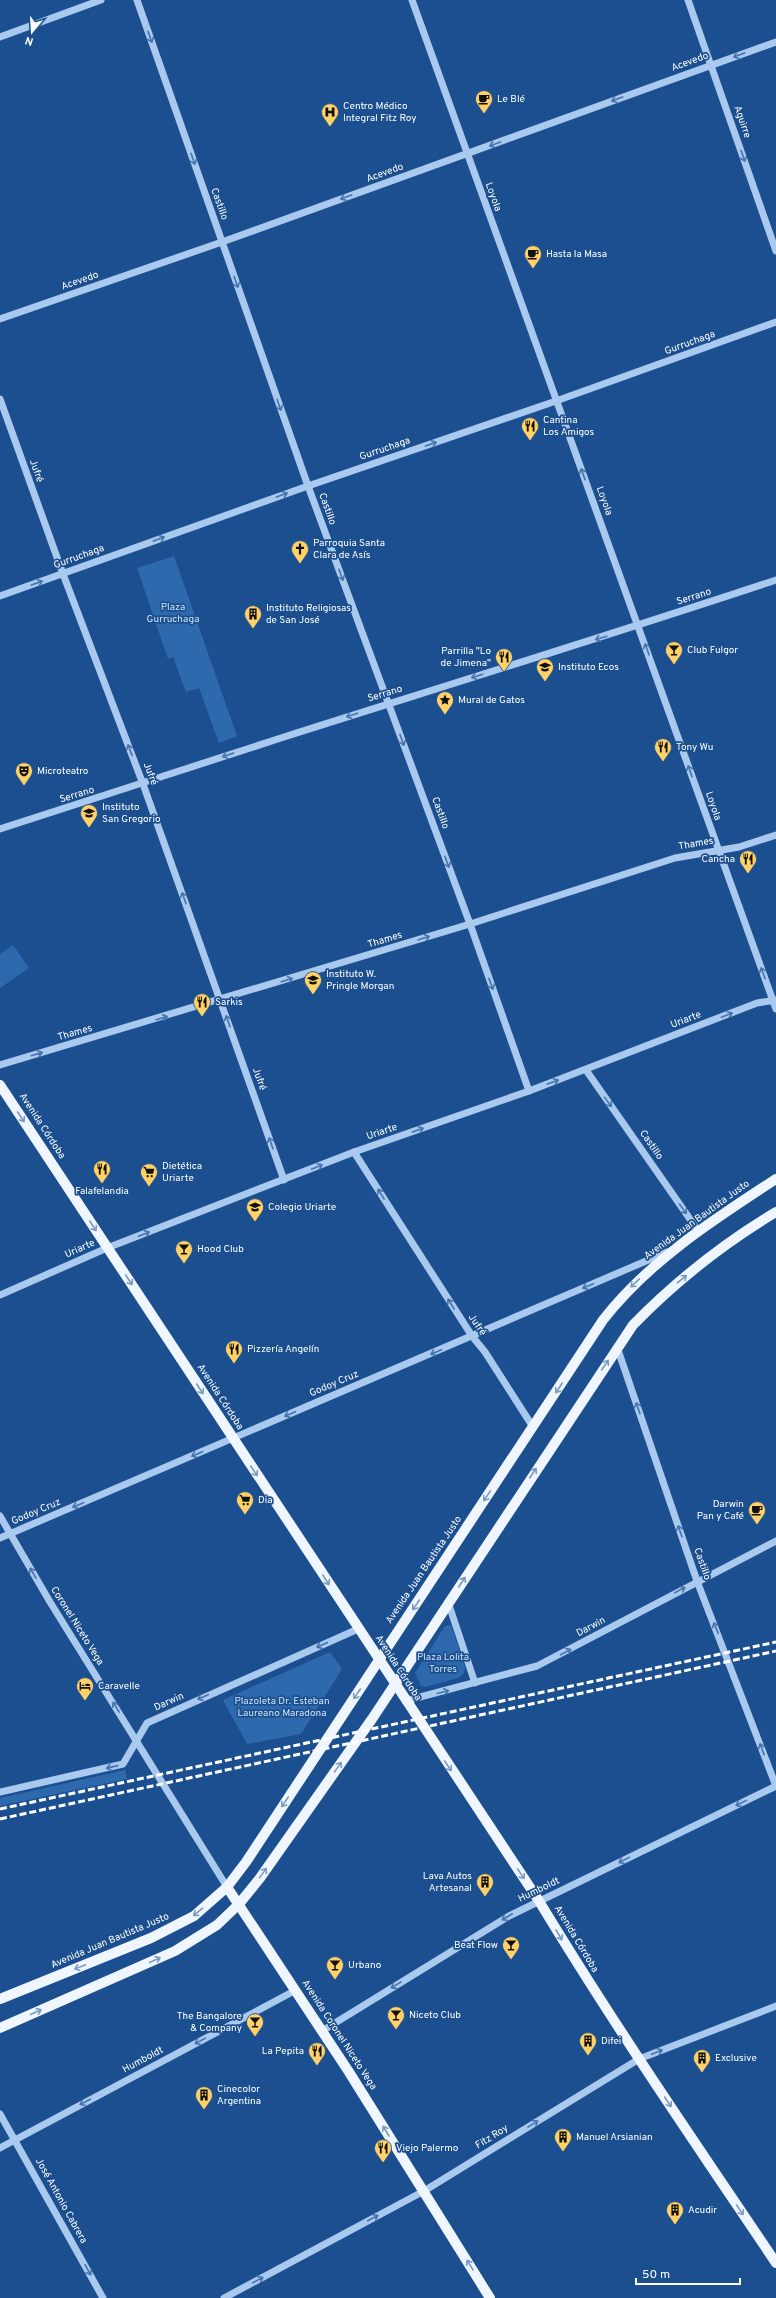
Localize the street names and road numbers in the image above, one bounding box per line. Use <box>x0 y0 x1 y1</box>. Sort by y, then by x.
street label: Acevedo <box>670 49 711 75</box>
street label: Aguirre <box>730 104 754 140</box>
street label: Acevedo <box>365 160 406 186</box>
street label: Loyola <box>482 181 504 213</box>
street label: Castillo <box>207 186 231 222</box>
street label: Acevedo <box>60 268 101 293</box>
street label: Gurruchaga <box>663 328 717 358</box>
street label: Gurruchaga <box>358 434 412 464</box>
street label: Jufré <box>26 458 46 484</box>
street label: Loyola <box>593 485 615 517</box>
street label: Castillo <box>315 491 339 527</box>
street label: Gurruchaga <box>52 542 106 572</box>
street label: Serrano <box>675 585 713 609</box>
street label: Serrano <box>366 682 404 705</box>
street label: Jufré <box>140 761 160 787</box>
street label: Serrano <box>58 783 96 806</box>
street label: Loyola <box>702 790 724 822</box>
street label: Castillo <box>428 795 452 831</box>
street label: Thames <box>677 834 715 853</box>
street label: Thames <box>366 929 404 951</box>
street label: Uriarte <box>669 1008 703 1032</box>
street label: Thames <box>56 1022 94 1044</box>
street label: Jufré <box>249 1066 269 1092</box>
street label: Avenida Córdoba <box>16 1091 68 1161</box>
street label: Uriarte <box>365 1121 399 1143</box>
street label: Castillo <box>636 1128 666 1163</box>
street label: Avenida Juan Bautista Justo <box>642 1177 753 1263</box>
street label: Uriarte <box>63 1237 97 1261</box>
street label: Jufré <box>465 1312 489 1338</box>
street label: Avenida Córdoba <box>194 1362 246 1432</box>
street label: Godoy Cruz <box>307 1368 361 1400</box>
street label: Godoy Cruz <box>9 1496 63 1528</box>
street label: Avenida Juan Bautista Justo <box>383 1513 465 1626</box>
street label: Castillo <box>690 1546 714 1582</box>
street label: Coronel Niceto Vega <box>47 1584 107 1668</box>
street label: Darwin <box>574 1614 608 1640</box>
street label: Avenida Córdoba <box>372 1633 424 1703</box>
street label: Darwin <box>152 1690 186 1714</box>
street label: Humboldt <box>516 1874 562 1906</box>
street label: Avenida Córdoba <box>551 1903 601 1975</box>
street label: Avenida Juan Bautista Justo <box>49 1910 171 1972</box>
street label: Avenida Coronel Niceto Vega <box>298 1977 380 2093</box>
street label: Humboldt <box>120 2044 166 2076</box>
street label: Fitz Roy <box>473 2122 511 2152</box>
street label: José Antonio Cabrera <box>32 2156 90 2246</box>

